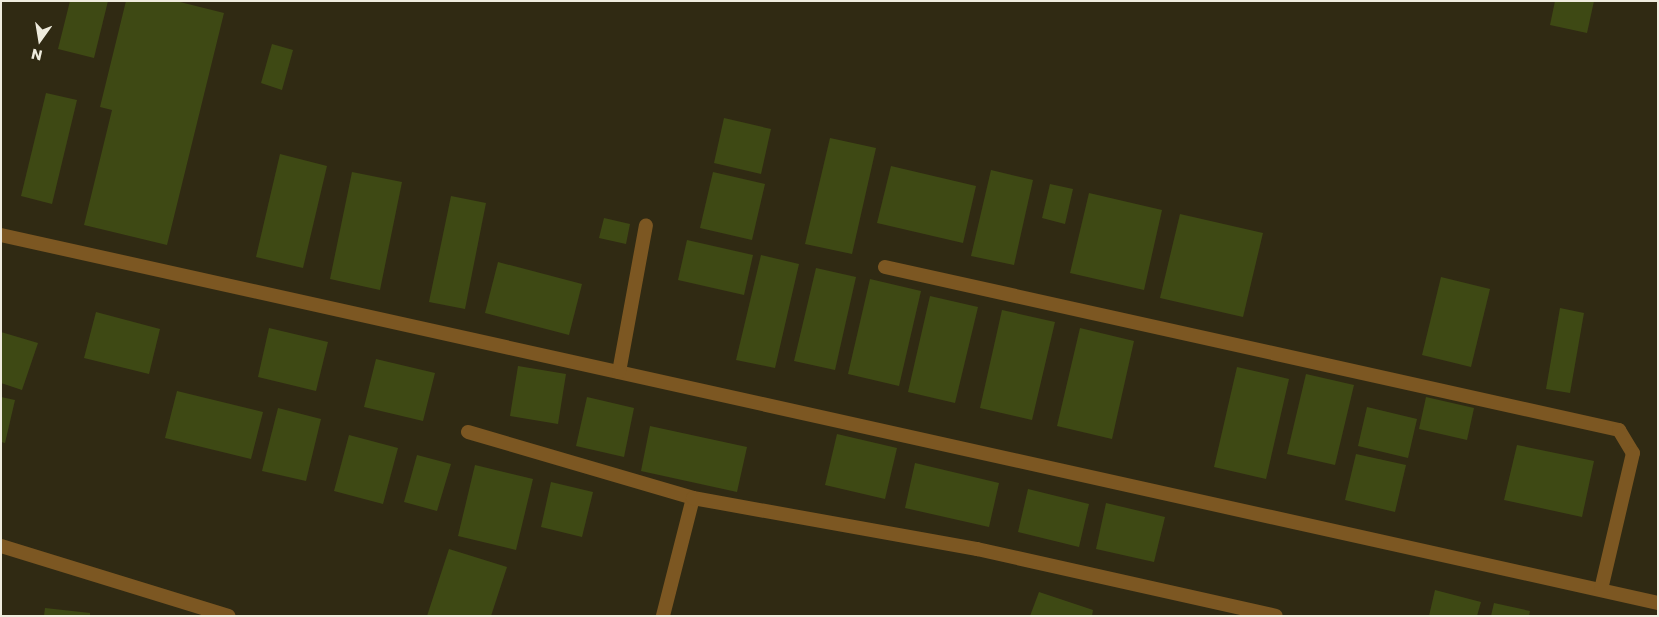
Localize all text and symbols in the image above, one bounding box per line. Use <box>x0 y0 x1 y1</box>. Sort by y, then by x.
north arrow <box>15 15 65 65</box>
text: N <box>29 44 44 66</box>

